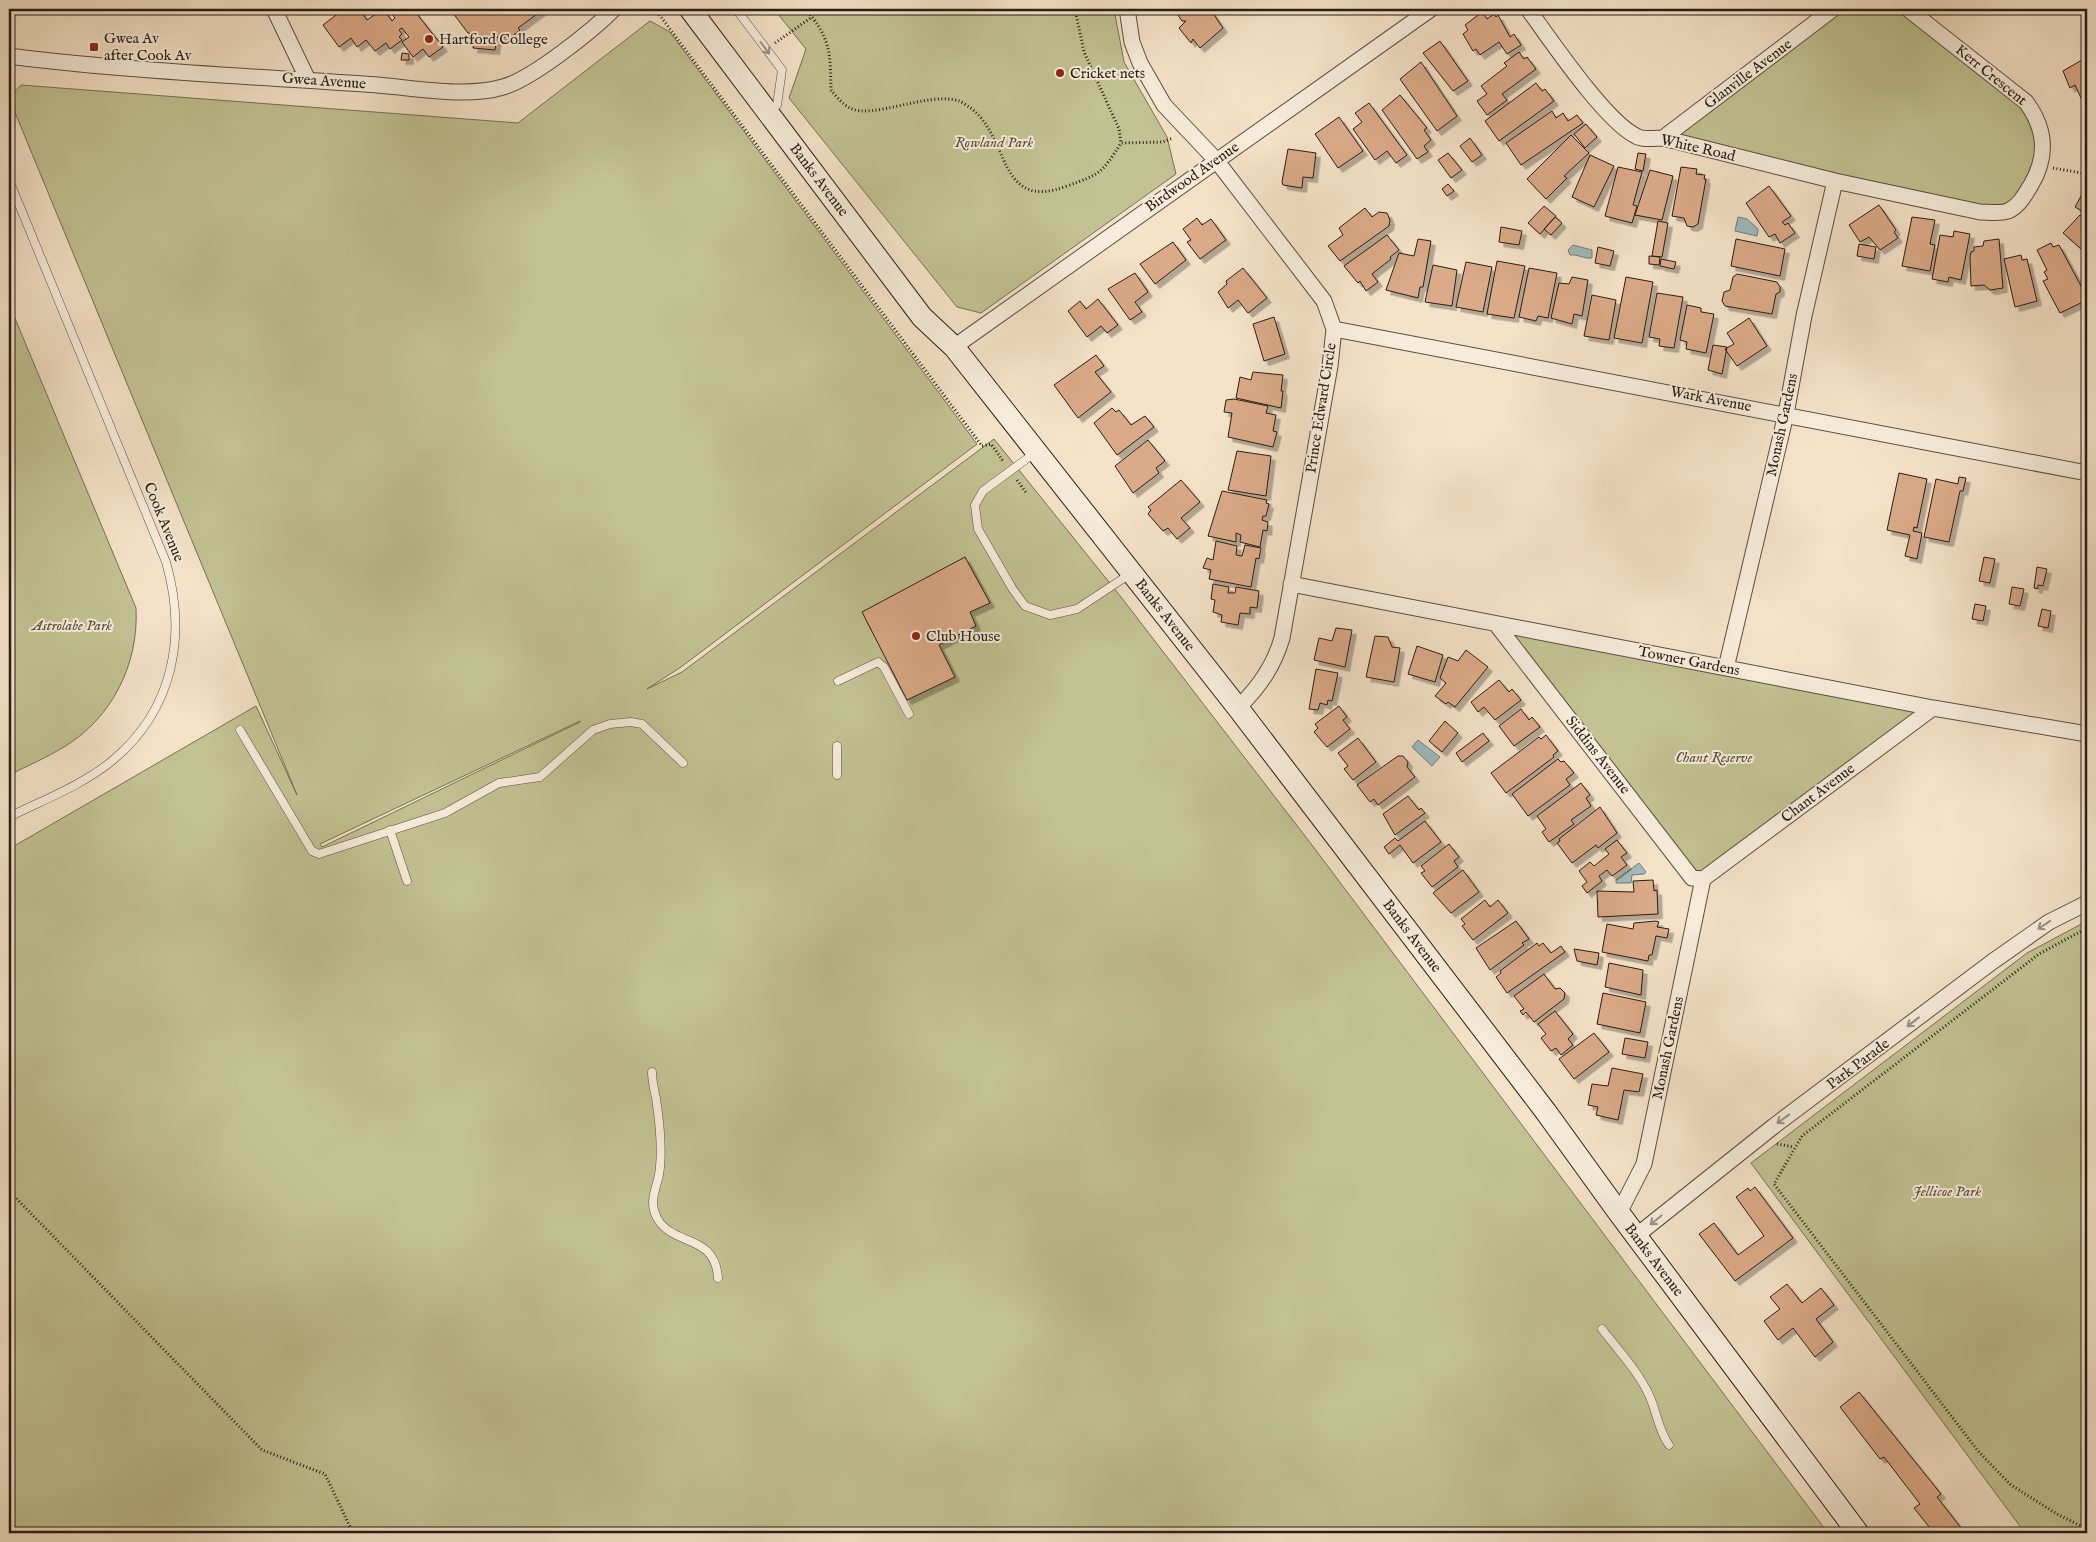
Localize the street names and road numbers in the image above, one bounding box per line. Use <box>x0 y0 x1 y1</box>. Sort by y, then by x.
street label: Glanville Avenue <box>1700 35 1796 113</box>
street label: Kerr Crescent <box>1951 40 2031 110</box>
street label: Gwea Avenue <box>281 69 367 93</box>
street label: White Road <box>1659 130 1738 166</box>
street label: Birdwood Avenue <box>1141 138 1243 216</box>
street label: Banks Avenue <box>785 140 853 220</box>
street label: Prince Edward Circle <box>1301 341 1341 475</box>
street label: Monash Gardens <box>1762 372 1802 478</box>
street label: Wark Avenue <box>1669 382 1753 416</box>
street label: Cook Avenue <box>139 480 189 565</box>
street label: Banks Avenue <box>1131 575 1199 655</box>
street label: Towner Gardens <box>1637 642 1741 680</box>
street label: Siddins Avenue <box>1562 712 1634 798</box>
street label: Chant Avenue <box>1777 759 1859 827</box>
street label: Banks Avenue <box>1378 896 1446 976</box>
street label: Monash Gardens <box>1648 995 1688 1101</box>
street label: Park Parade <box>1823 1034 1893 1094</box>
street label: Banks Avenue <box>1620 1220 1688 1300</box>

